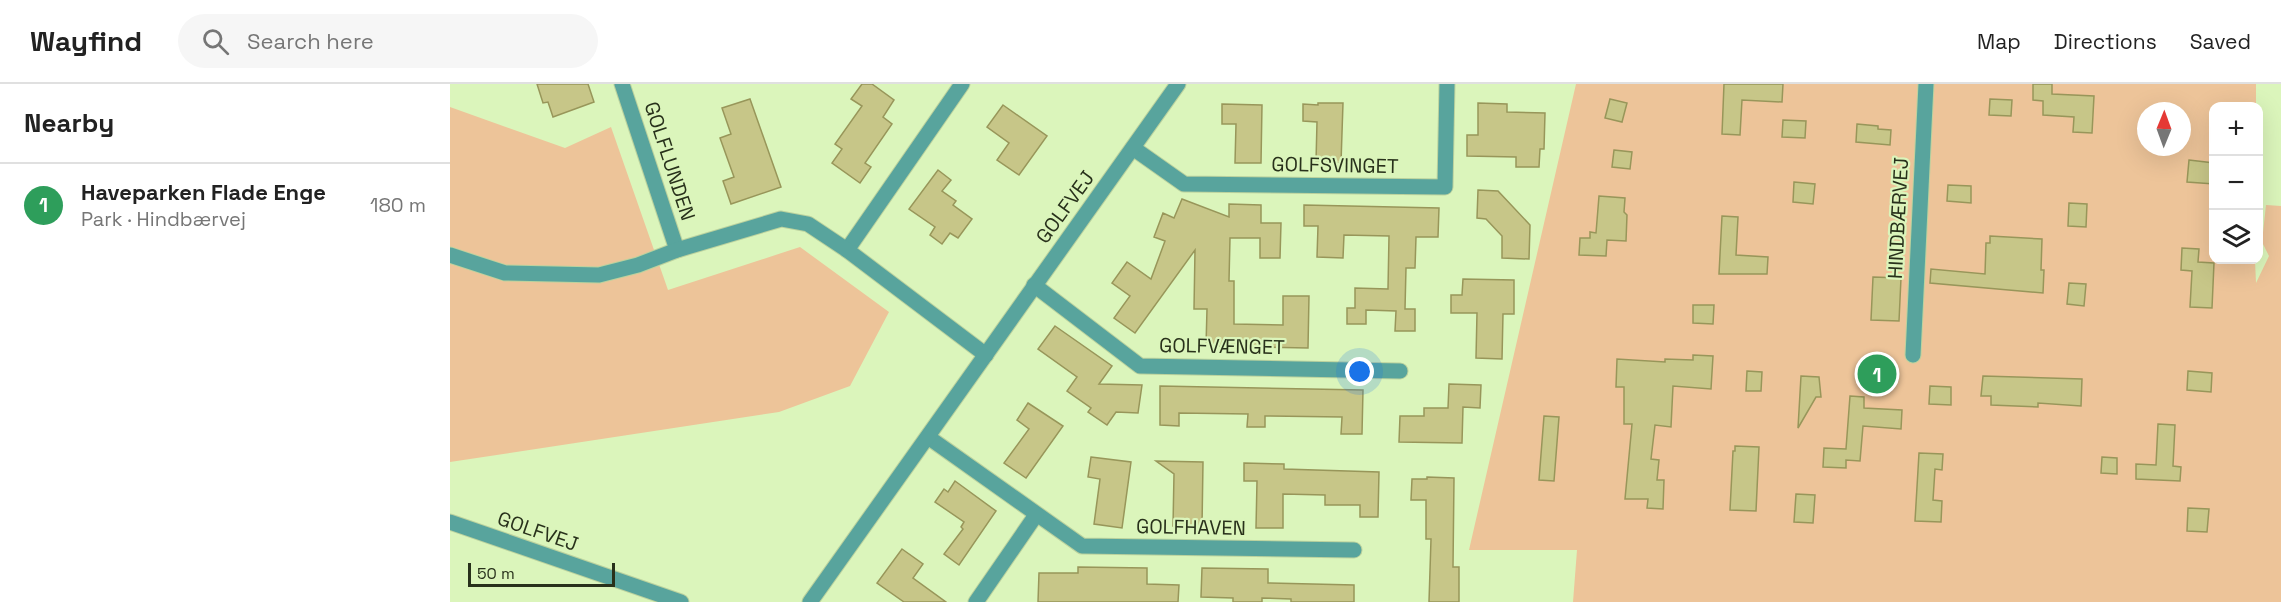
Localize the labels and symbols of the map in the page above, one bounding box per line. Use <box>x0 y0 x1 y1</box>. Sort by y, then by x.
street label: GOLFLUNDEN <box>639 98 701 224</box>
north arrow <box>2137 102 2191 156</box>
street label: GOLFSVINGET <box>1271 151 1399 179</box>
street label: HINDBÆRVEJ <box>1882 157 1914 279</box>
street label: GOLFVEJ <box>1030 165 1100 249</box>
street label: GOLFVÆNGET <box>1159 332 1285 360</box>
pin: 1 <box>1858 352 1896 396</box>
your location <box>1345 357 1374 386</box>
street label: GOLFVEJ <box>494 505 582 557</box>
street label: GOLFHAVEN <box>1136 513 1246 541</box>
scale bar <box>468 560 615 588</box>

